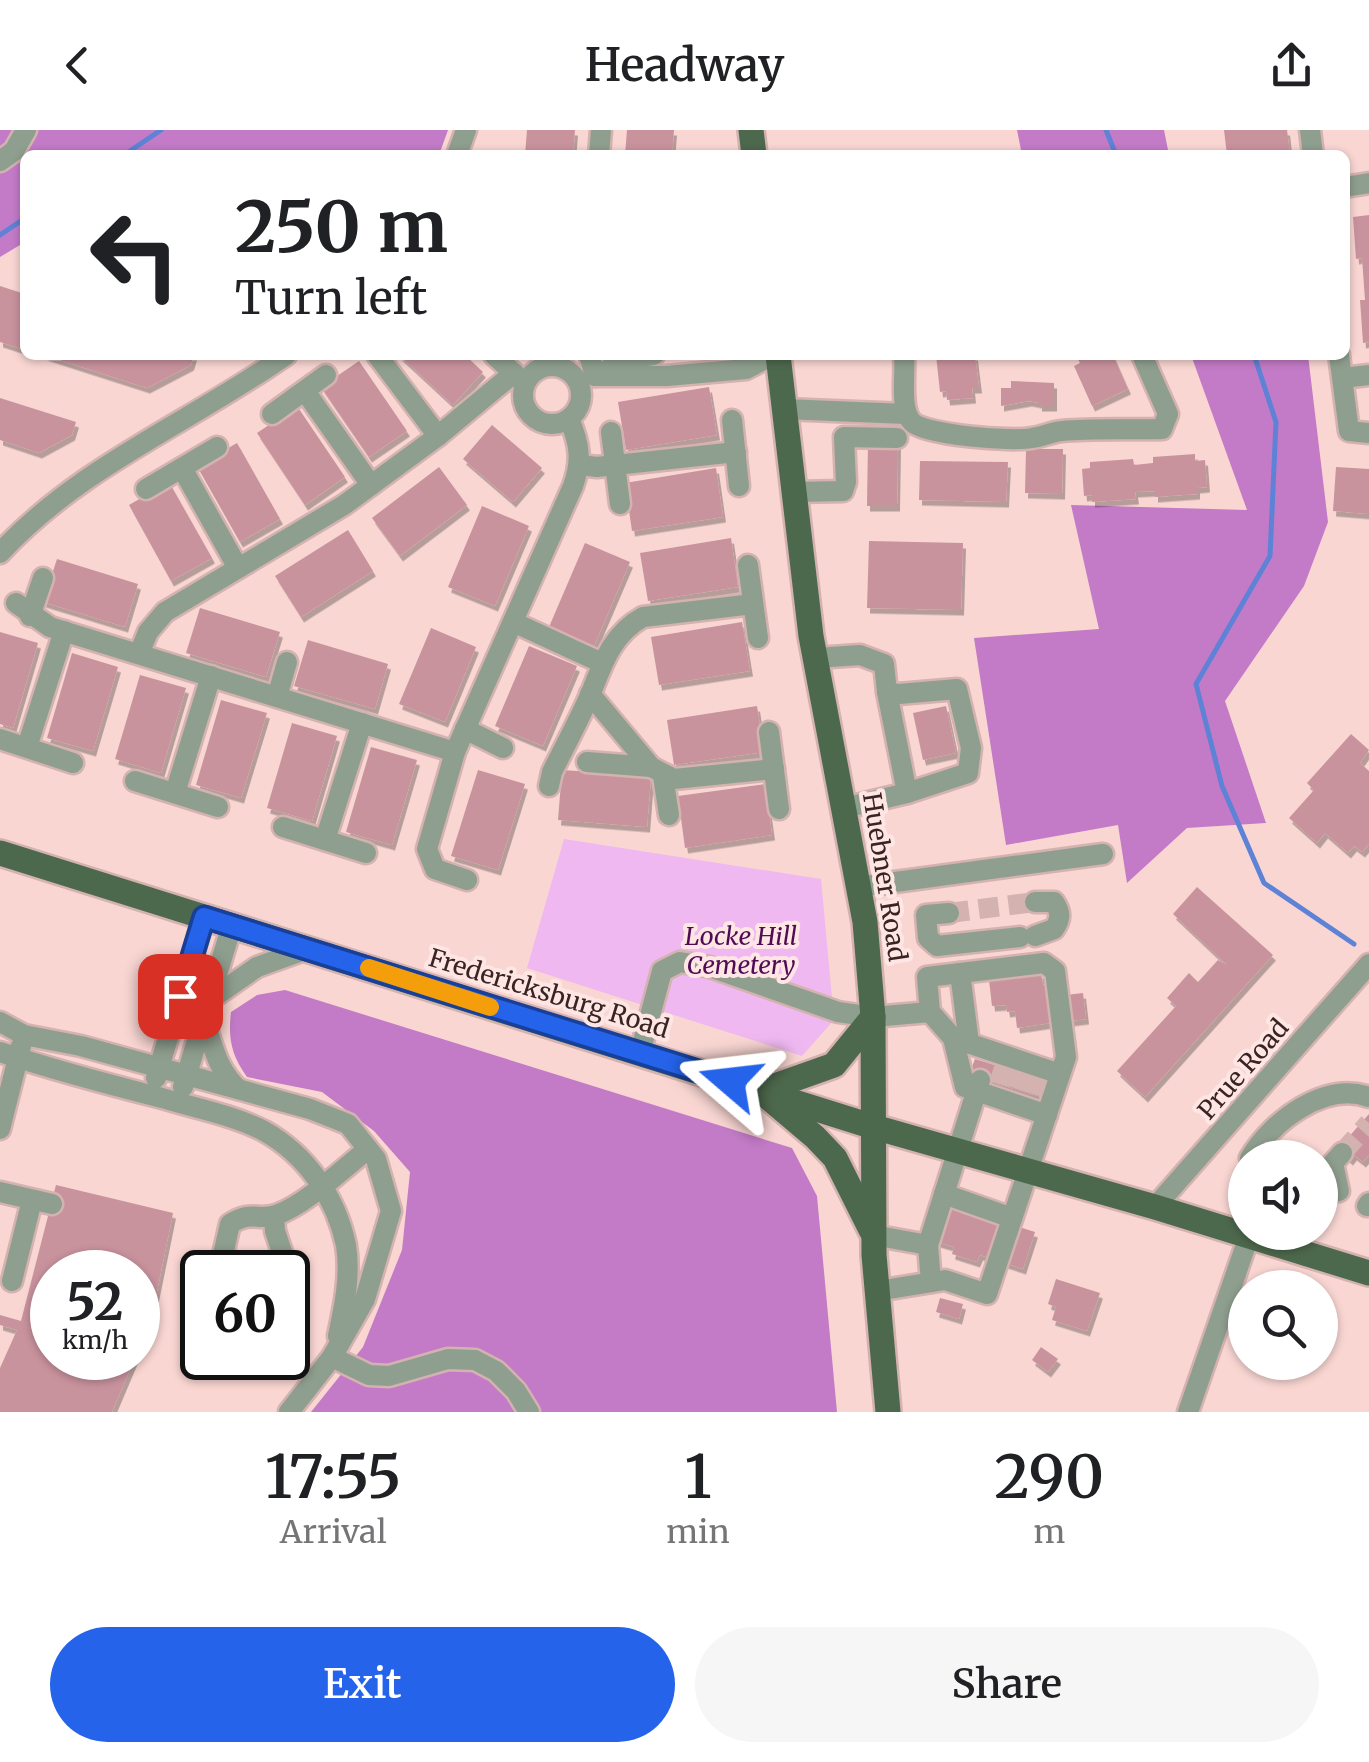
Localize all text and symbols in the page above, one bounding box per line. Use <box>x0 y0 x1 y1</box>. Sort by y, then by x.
text: Headway <box>585 37 784 93</box>
icon: back <box>50 38 105 93</box>
icon: share <box>1264 38 1319 93</box>
text: 250 m <box>235 183 448 271</box>
icon: left <box>70 190 200 320</box>
text: Turn left <box>235 270 427 326</box>
street label: Huebner Road <box>856 790 914 964</box>
park label: Locke Hill Cemetery <box>685 920 797 981</box>
street label: Fredericksburg Road <box>425 941 673 1045</box>
pin <box>138 954 223 1039</box>
icon: arrive <box>153 969 208 1024</box>
street label: Prue Road <box>1191 1012 1295 1126</box>
position arrow <box>678 1029 782 1133</box>
map controls <box>1228 1140 1338 1380</box>
button: sound <box>1228 1140 1338 1250</box>
speed limit sign: 60 <box>180 1250 310 1380</box>
button: search <box>1228 1270 1338 1380</box>
text: 52 <box>67 1271 123 1334</box>
text: km/h <box>62 1324 128 1356</box>
text: 17:55 <box>265 1439 402 1514</box>
text: 1 <box>684 1439 712 1514</box>
text: 290 <box>994 1439 1104 1514</box>
text: Arrival <box>280 1512 387 1552</box>
text: min <box>666 1512 730 1552</box>
text: m <box>1033 1512 1065 1552</box>
button: Exit <box>50 1627 675 1742</box>
button: Share <box>695 1627 1319 1742</box>

